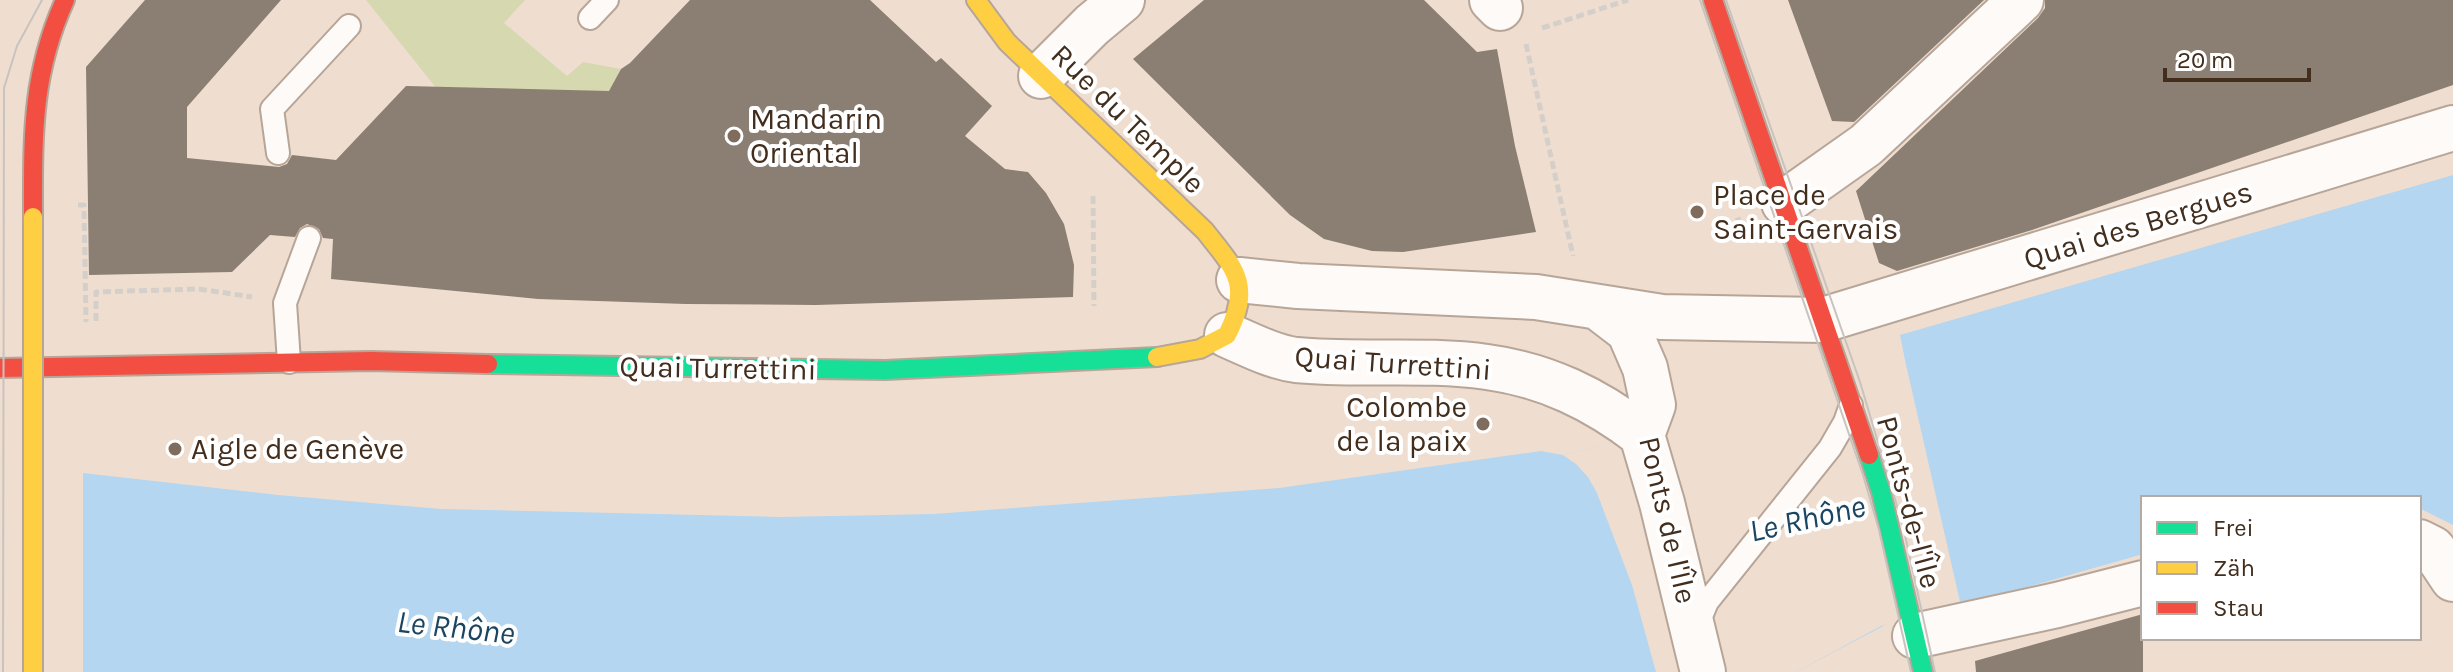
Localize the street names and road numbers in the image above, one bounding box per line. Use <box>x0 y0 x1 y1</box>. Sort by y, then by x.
street label: Rue du Temple <box>1044 37 1212 201</box>
street label: Quai des Bergues <box>2019 173 2257 277</box>
street label: Quai Turrettini <box>1293 338 1493 388</box>
street label: Quai Turrettini <box>619 348 817 388</box>
street label: Ponts-de-l'Île <box>1869 412 1949 592</box>
street label: Ponts de l'Île <box>1631 433 1705 607</box>

